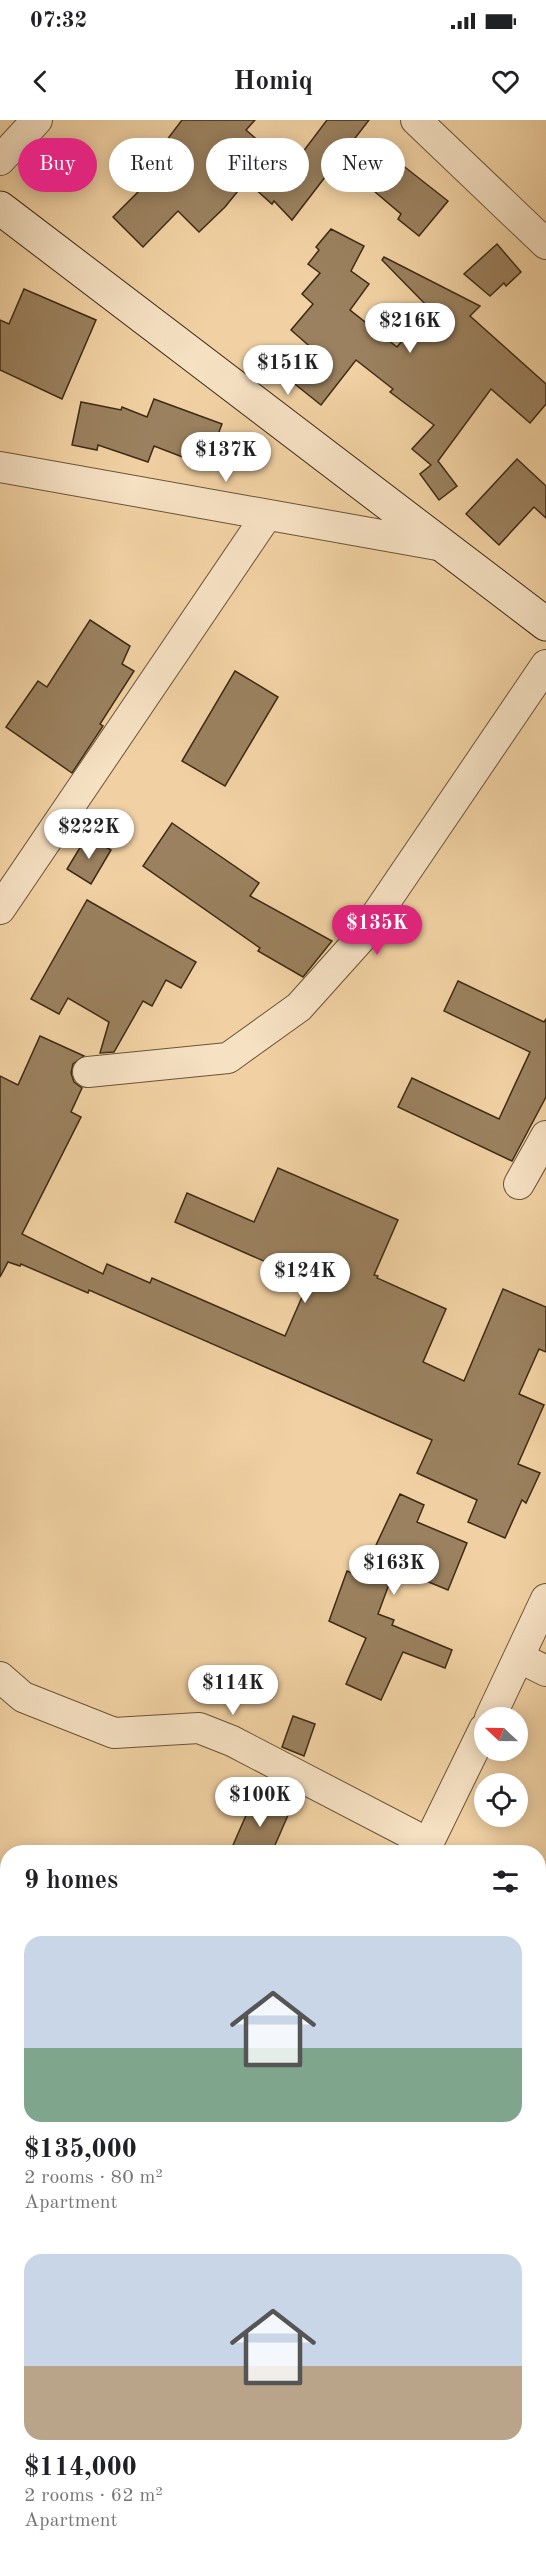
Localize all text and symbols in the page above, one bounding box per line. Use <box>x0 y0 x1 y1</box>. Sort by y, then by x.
text: 07:32 <box>30 10 87 32</box>
icon: back <box>24 65 57 98</box>
icon: heart <box>489 65 522 98</box>
text: Homiq <box>233 68 313 95</box>
chip: Buy <box>18 138 97 192</box>
chip: Rent <box>109 138 194 192</box>
chip: Filters <box>206 138 309 192</box>
chip: New <box>321 138 405 192</box>
pin: $216K <box>368 303 452 354</box>
text: $216K <box>379 312 441 332</box>
pin: $151K <box>246 345 330 396</box>
text: $151K <box>257 354 319 374</box>
pin: $137K <box>184 432 268 483</box>
text: $137K <box>195 441 257 461</box>
pin: $222K <box>47 809 131 860</box>
text: $222K <box>58 818 120 838</box>
pin: $135K <box>335 905 419 956</box>
text: $135K <box>346 914 408 934</box>
pin: $124K <box>263 1253 347 1304</box>
text: $124K <box>274 1262 336 1282</box>
pin: $163K <box>352 1545 436 1596</box>
text: $163K <box>363 1554 425 1574</box>
pin: $114K <box>191 1665 275 1716</box>
text: $114K <box>202 1674 264 1694</box>
north arrow <box>474 1707 528 1761</box>
map controls <box>474 1707 528 1827</box>
button: locate <box>474 1773 528 1827</box>
pin: $100K <box>218 1777 302 1828</box>
text: $100K <box>229 1786 291 1806</box>
icon: filters <box>489 1865 522 1898</box>
text: 9 homes <box>24 1868 118 1894</box>
icon: home <box>219 1975 327 2083</box>
text: $135,000 <box>24 2137 137 2163</box>
text: 2 rooms · 80 m² <box>24 2168 163 2188</box>
text: Apartment <box>24 2193 118 2213</box>
icon: home <box>219 2293 327 2401</box>
text: $114,000 <box>24 2455 137 2481</box>
text: 2 rooms · 62 m² <box>24 2486 163 2506</box>
text: Apartment <box>24 2511 118 2531</box>

